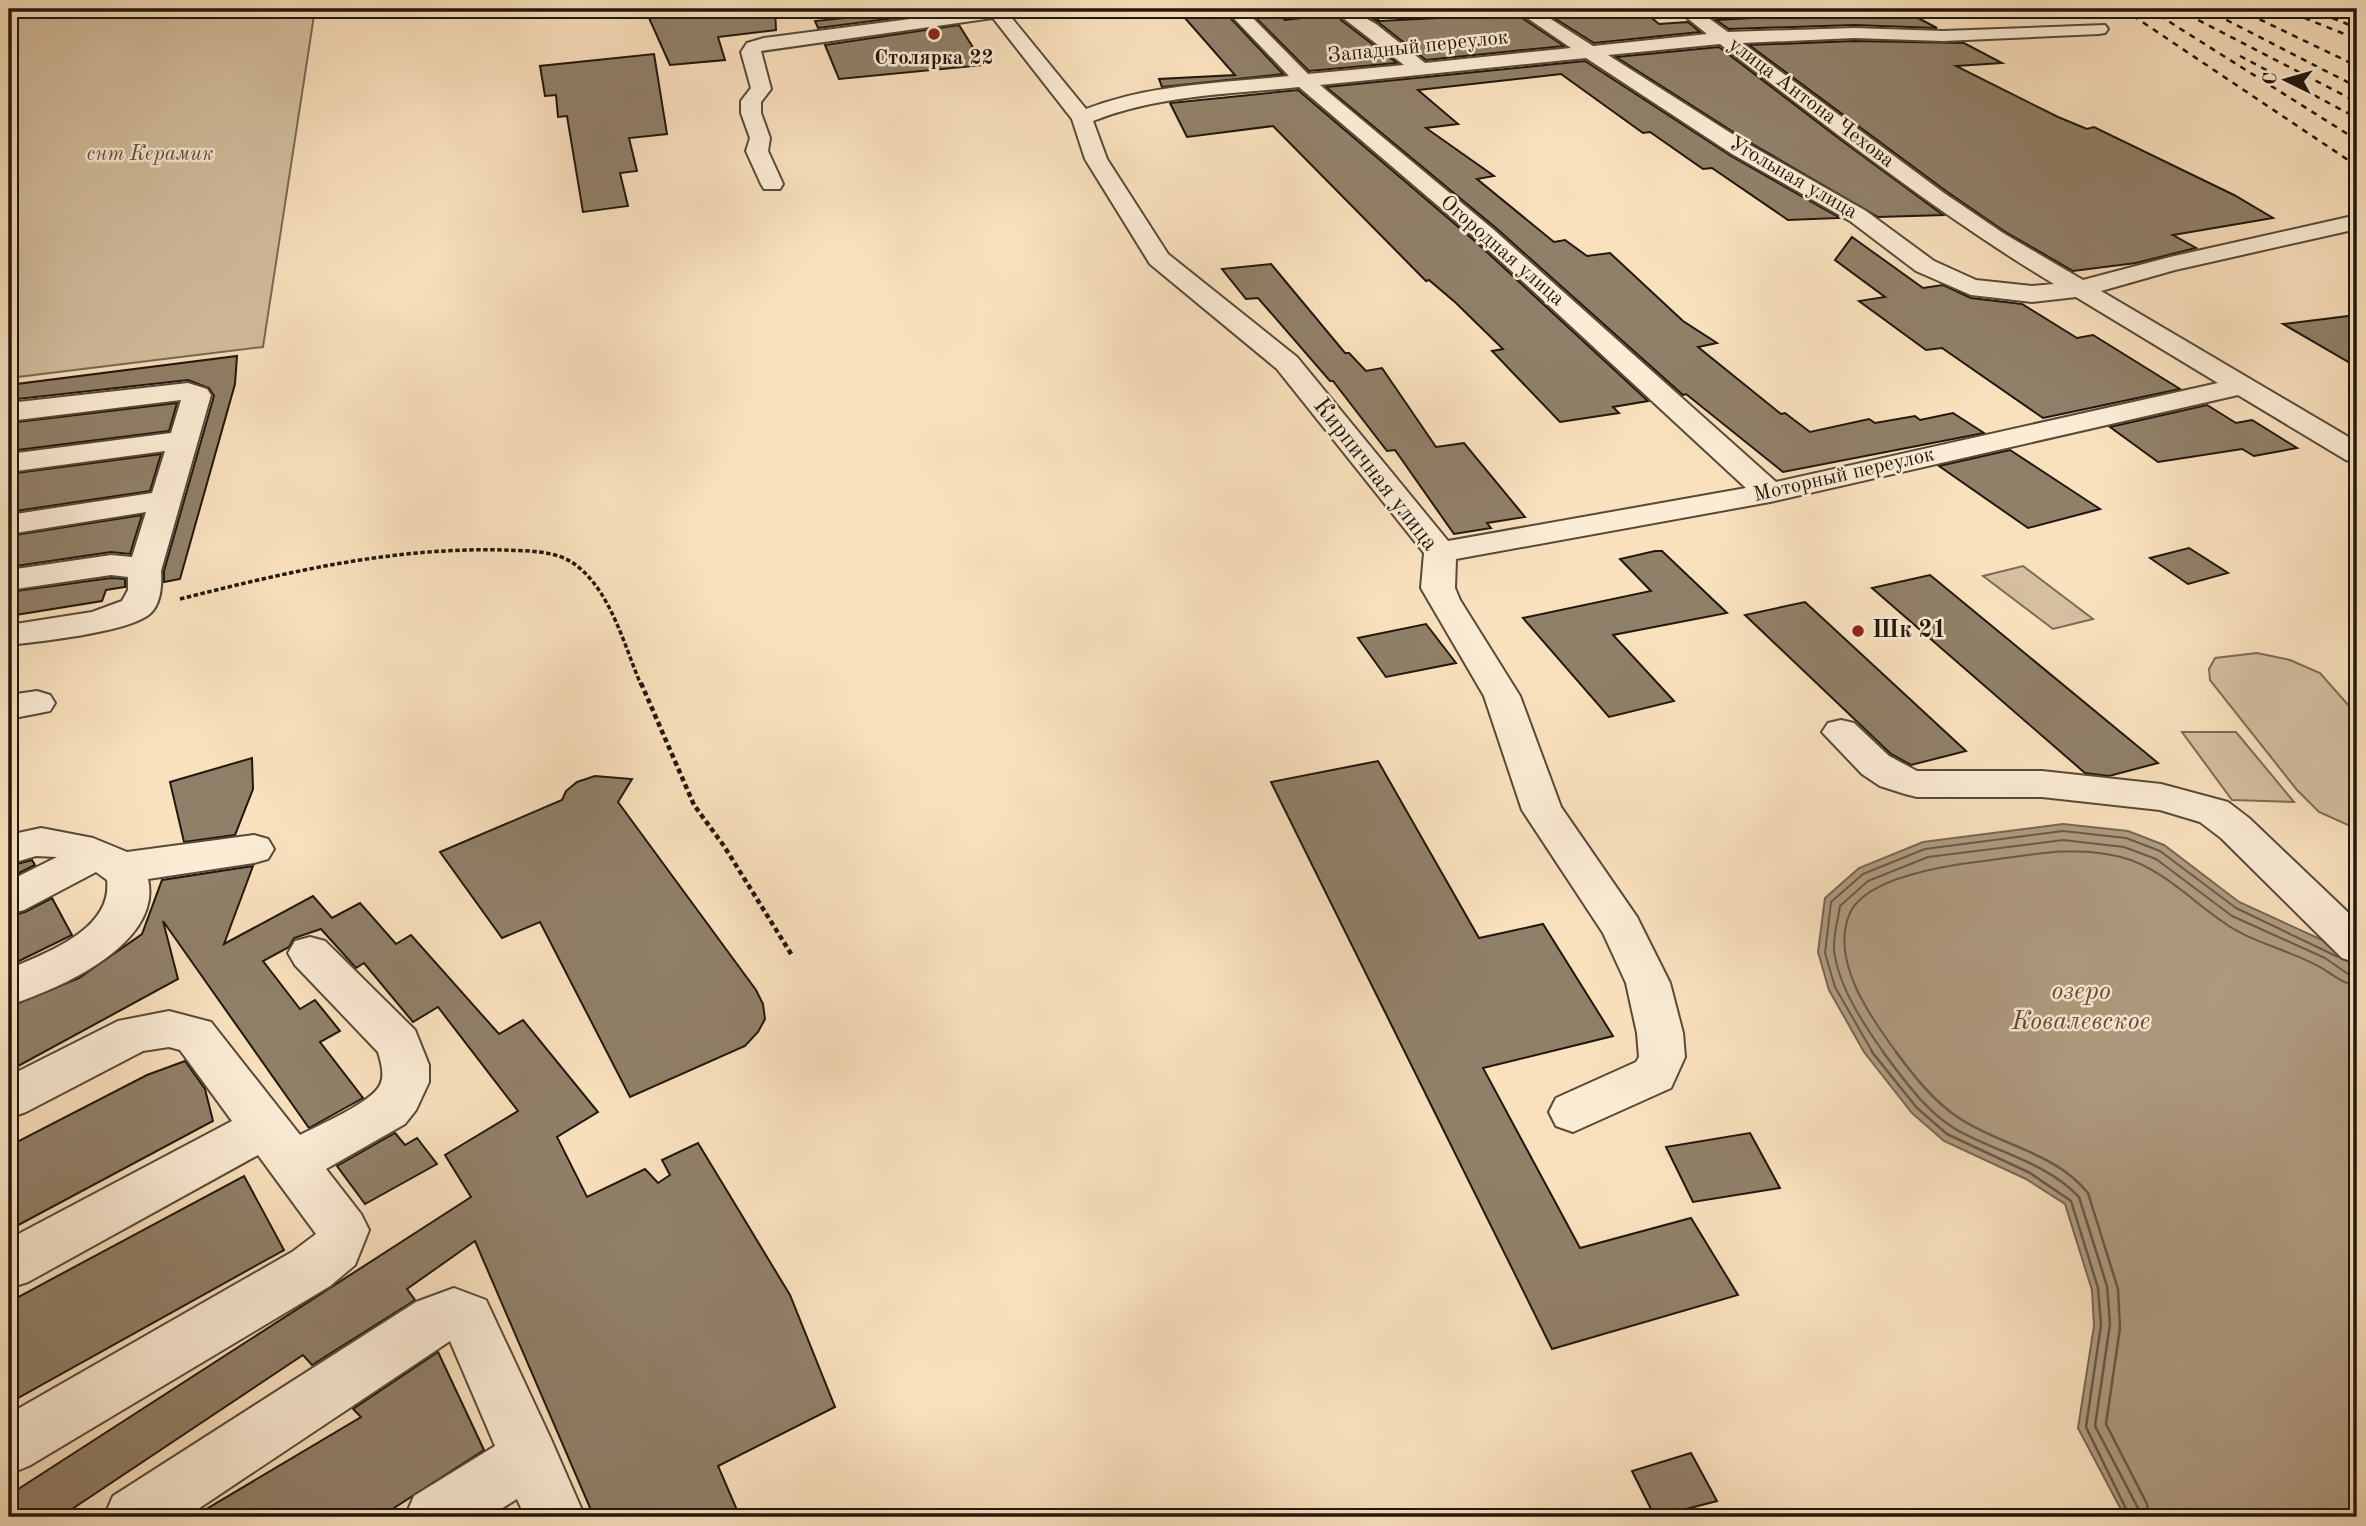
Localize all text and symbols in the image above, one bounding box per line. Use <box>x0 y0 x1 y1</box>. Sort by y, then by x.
marker: Столярка 22 <box>926 26 942 42</box>
street label: Западный переулок <box>1327 27 1510 67</box>
street label: улица Антона Чехова <box>1724 34 1898 172</box>
north arrow <box>2250 46 2320 116</box>
place label: Столярка 22 <box>874 48 994 69</box>
text: С <box>2262 72 2282 86</box>
street label: Угольная улица <box>1725 133 1861 223</box>
park label: снт Керамик <box>86 144 214 165</box>
street label: Огородная улица <box>1436 192 1568 310</box>
street label: Кирпичная улица <box>1308 394 1442 556</box>
street label: Моторный переулок <box>1752 444 1937 506</box>
place label: Шк 21 <box>1872 619 1946 643</box>
marker: Шк 21 <box>1850 623 1866 639</box>
water label: озеро Ковалевское <box>2011 979 2150 1035</box>

